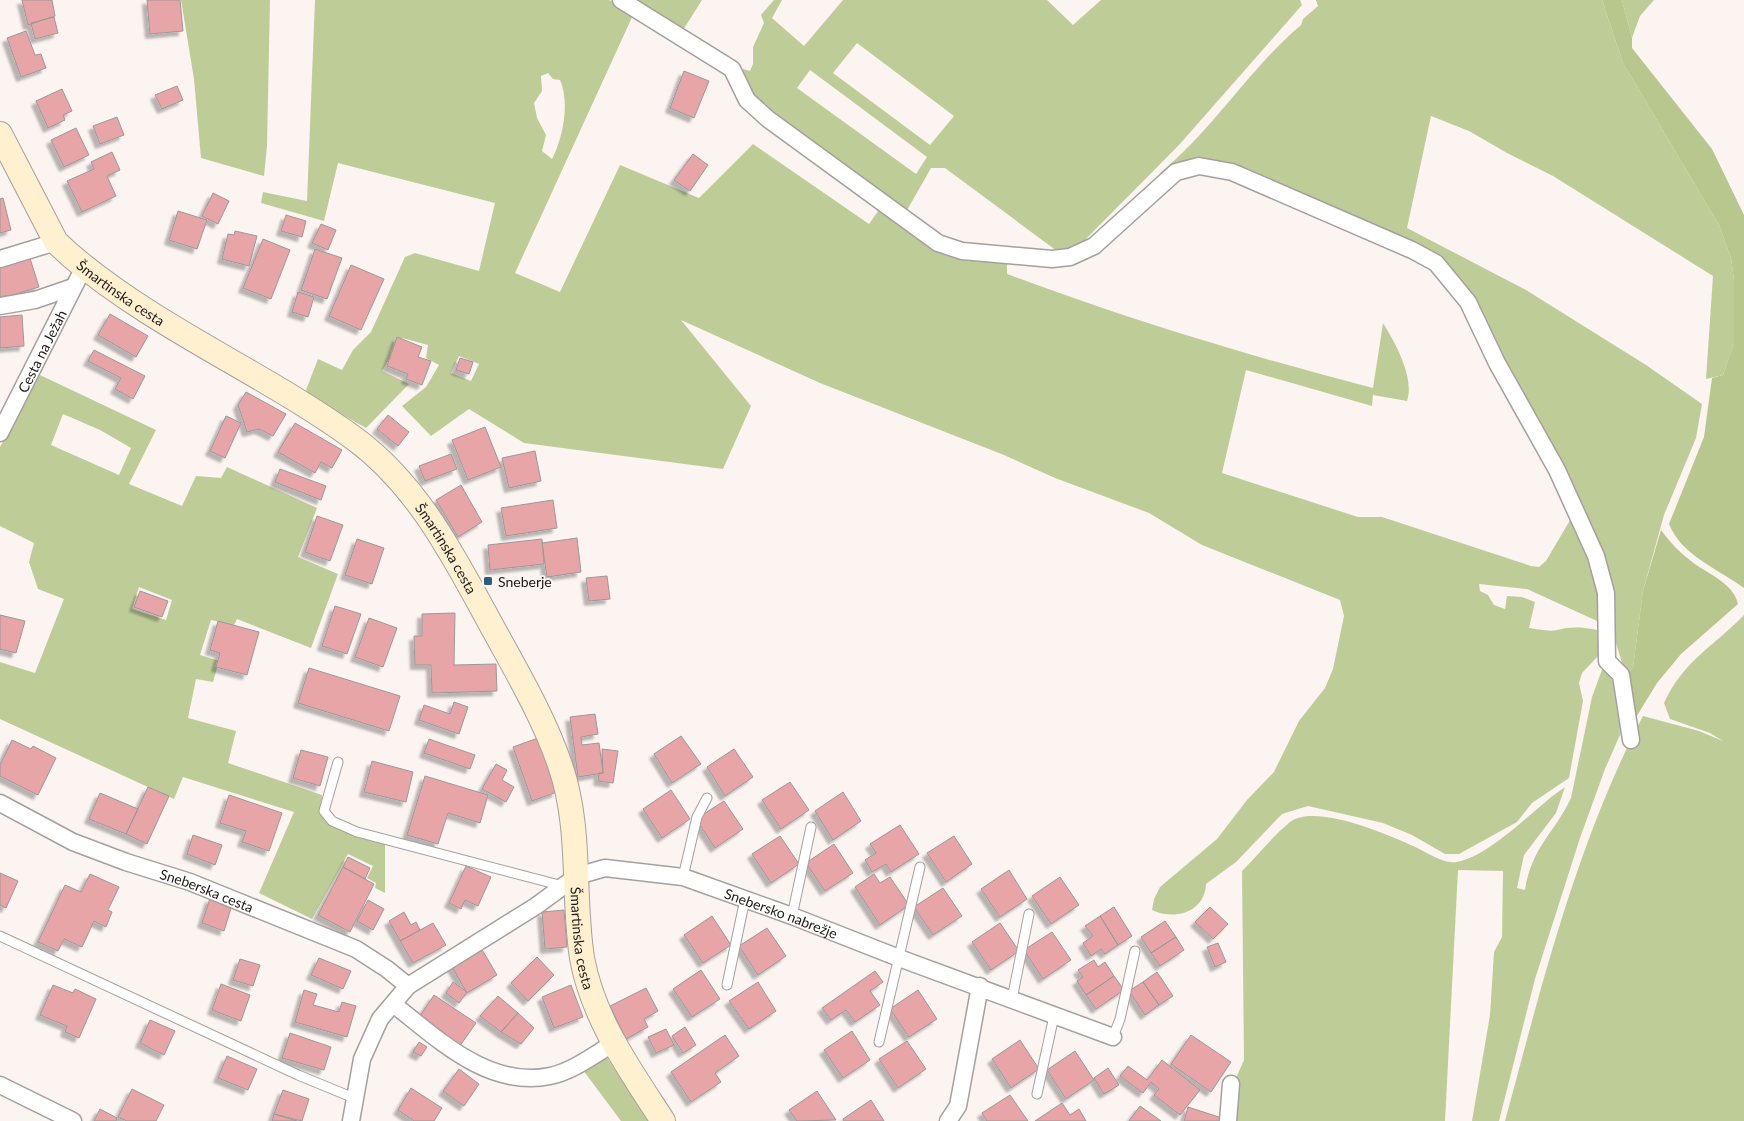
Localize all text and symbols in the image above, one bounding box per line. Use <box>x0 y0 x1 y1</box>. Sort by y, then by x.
street label: Šmartinska cesta <box>74 256 168 329</box>
street label: Cesta na Ježah <box>14 307 70 395</box>
street label: Šmartinska cesta <box>412 499 481 596</box>
place label: Sneberje <box>498 573 552 590</box>
marker: Sneberje <box>482 575 494 587</box>
street label: Sneberska cesta <box>158 865 256 915</box>
street label: Snebersko nabrežje <box>722 884 840 942</box>
street label: Šmartinska cesta <box>568 886 598 991</box>

